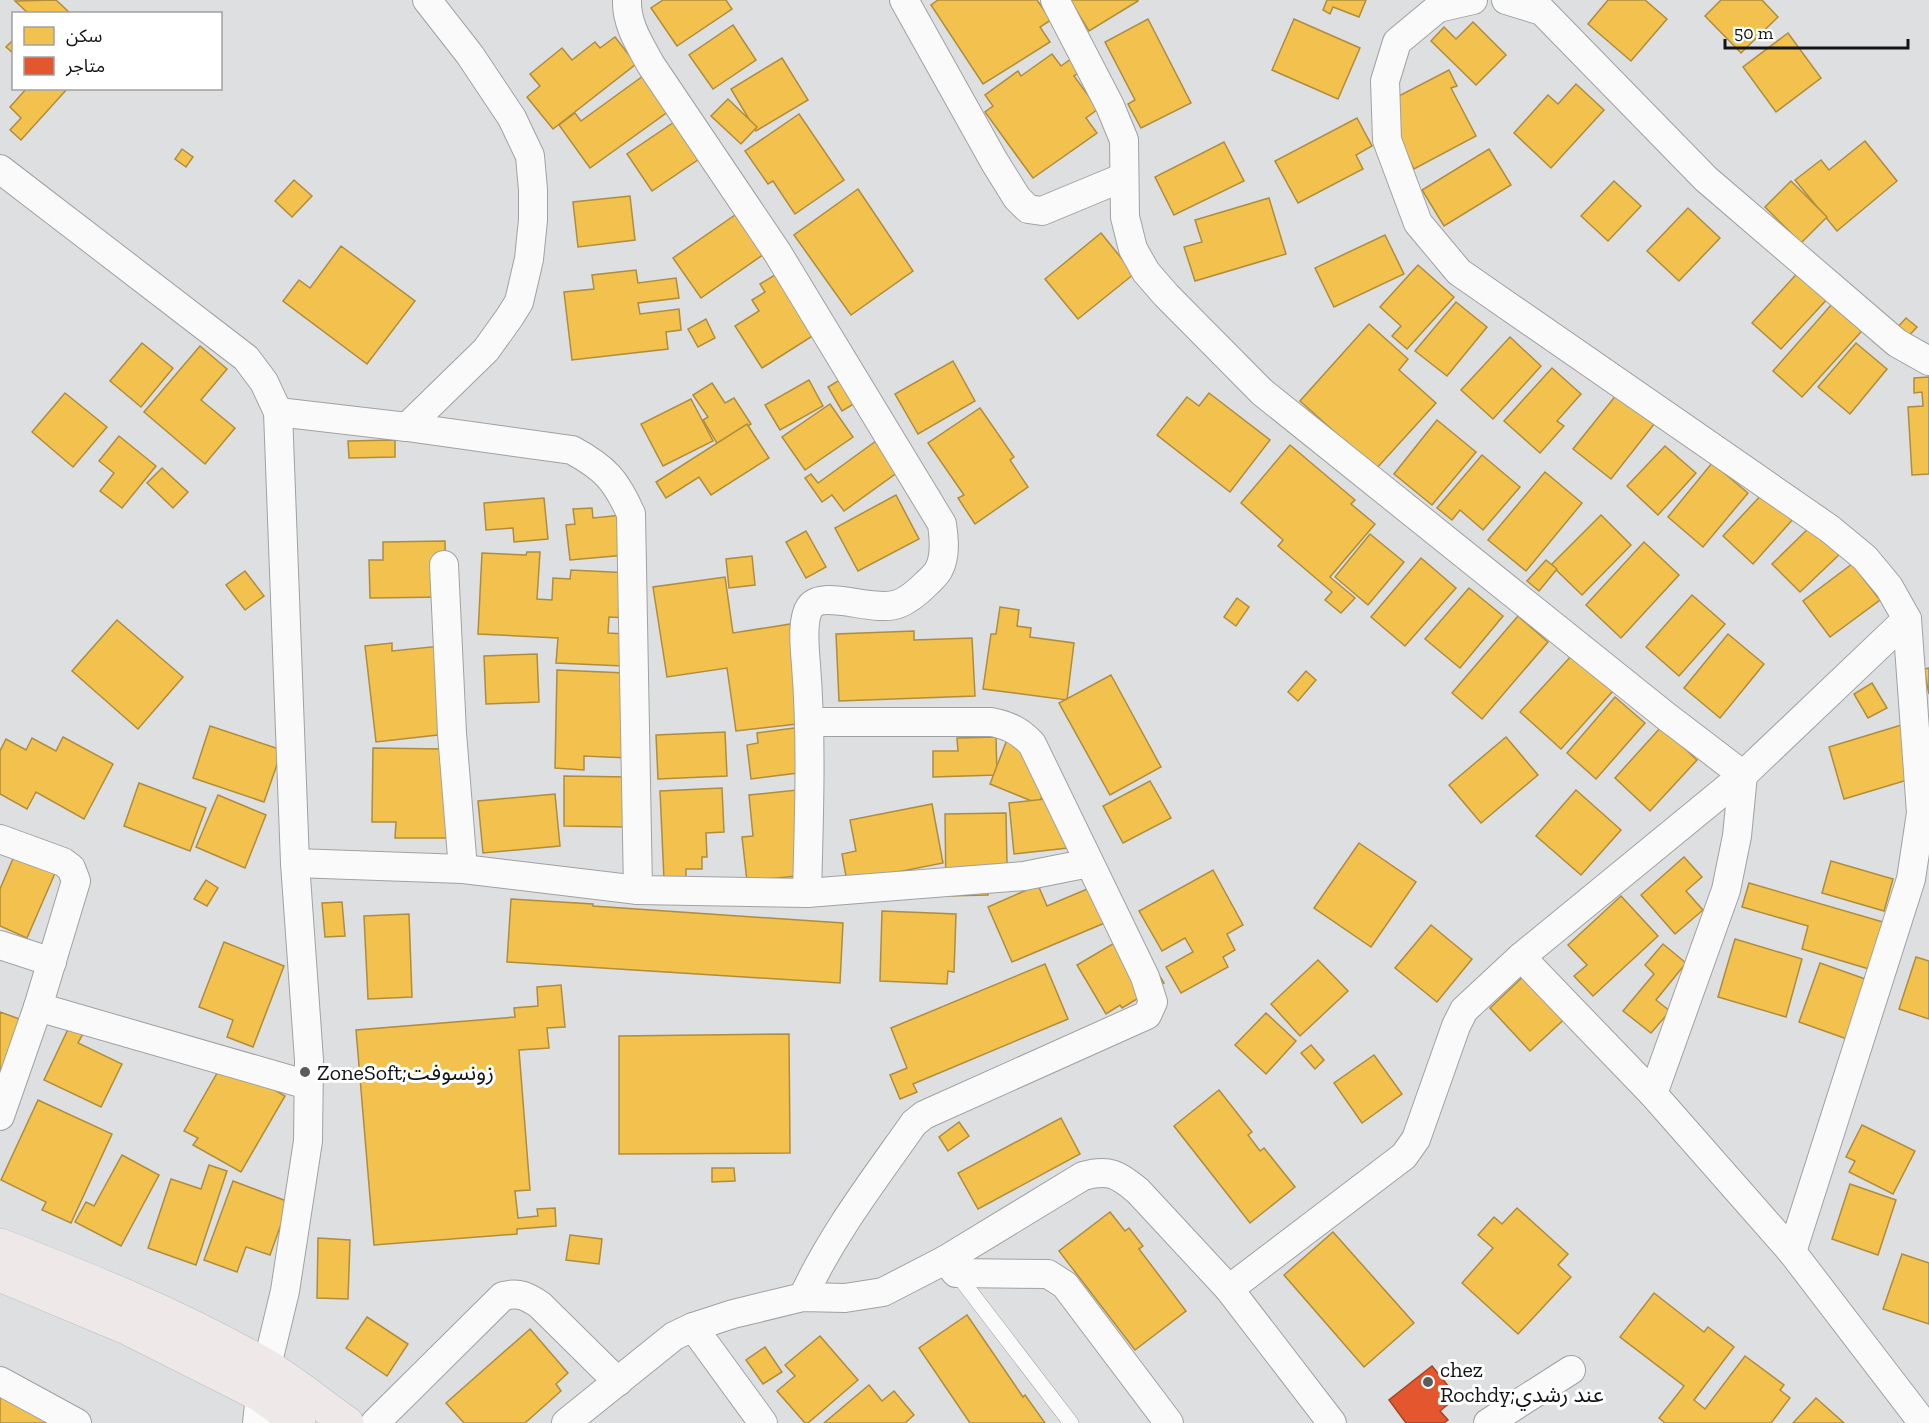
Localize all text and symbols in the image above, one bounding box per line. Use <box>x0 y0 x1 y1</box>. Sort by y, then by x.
legend <box>12 12 222 90</box>
scale bar <box>1725 12 1908 50</box>
text: 50 m <box>1734 22 1774 44</box>
text: سكن <box>66 25 102 47</box>
text: متاجر <box>65 55 105 77</box>
place label: ZoneSoft;زونسوفت <box>317 1059 494 1086</box>
marker: ZoneSoft;زونسوفت <box>298 1065 312 1079</box>
place label: chez Rochdy;عند رشدي <box>1440 1356 1604 1411</box>
marker: chez Rochdy;عند رشدي <box>1421 1375 1435 1389</box>

